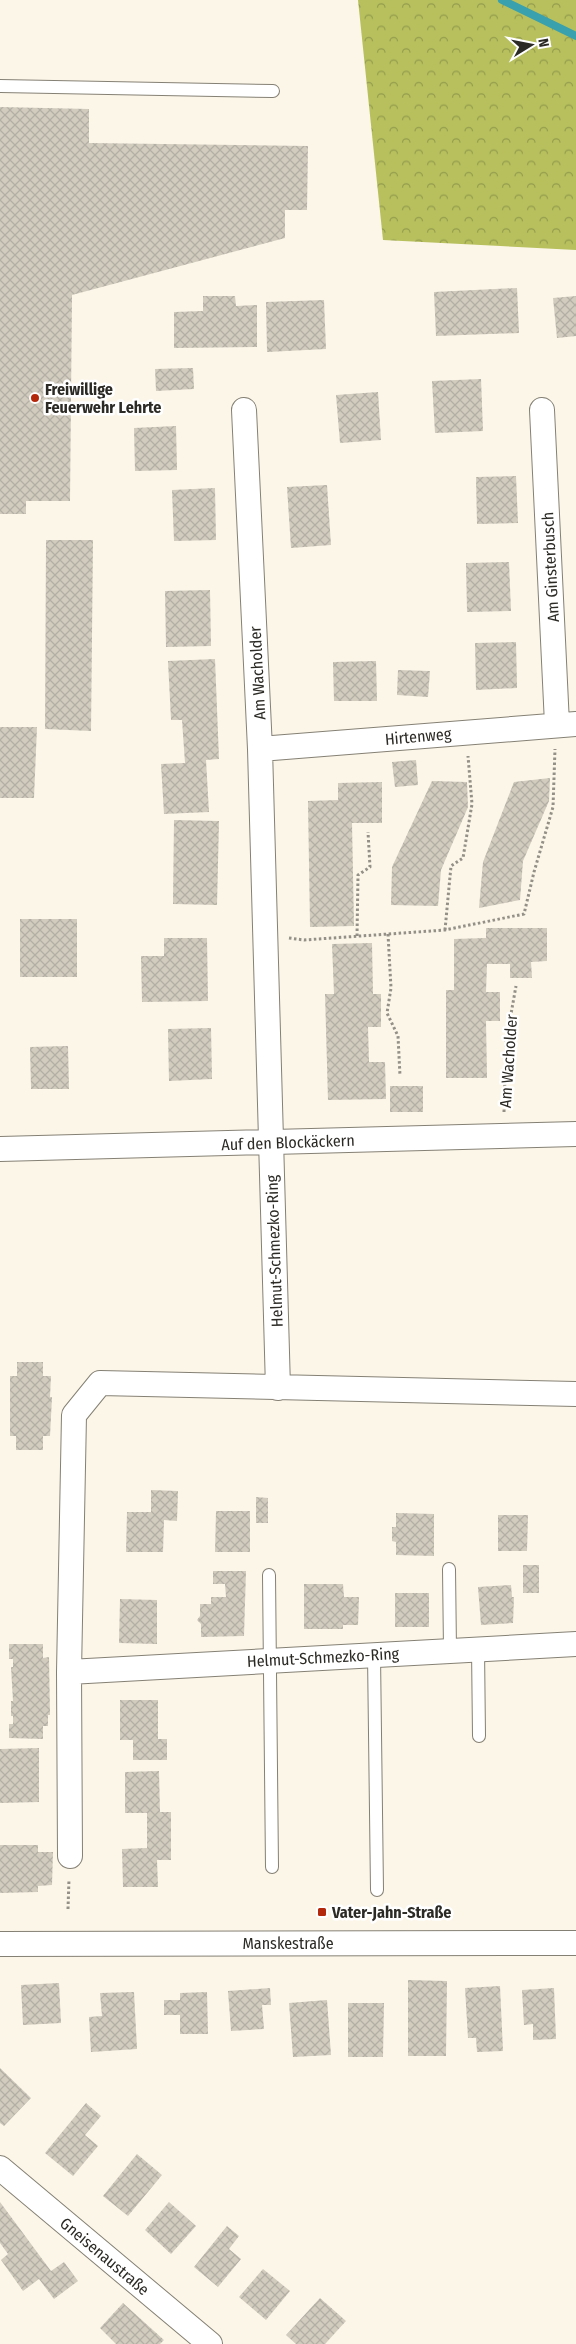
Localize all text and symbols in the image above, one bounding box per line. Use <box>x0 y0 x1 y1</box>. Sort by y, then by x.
north arrow <box>506 20 556 70</box>
text: N <box>534 37 552 48</box>
place label: Freiwillige Feuerwehr Lehrte <box>45 380 161 417</box>
marker: Freiwillige Feuerwehr Lehrte <box>29 392 41 404</box>
street label: Am Ginsterbusch <box>538 511 563 623</box>
street label: Am Wacholder <box>246 625 269 720</box>
street label: Hirtenweg <box>384 724 452 749</box>
street label: Am Wacholder <box>496 1013 521 1108</box>
street label: Auf den Blockäckern <box>221 1131 355 1154</box>
street label: Helmut-Schmezko-Ring <box>262 1174 287 1327</box>
street label: Helmut-Schmezko-Ring <box>246 1644 400 1671</box>
place label: Vater-Jahn-Straße <box>331 1903 451 1922</box>
marker: Vater-Jahn-Straße <box>316 1906 328 1918</box>
street label: Manskestraße <box>242 1934 334 1953</box>
street label: Gneisenaustraße <box>56 2214 153 2299</box>

